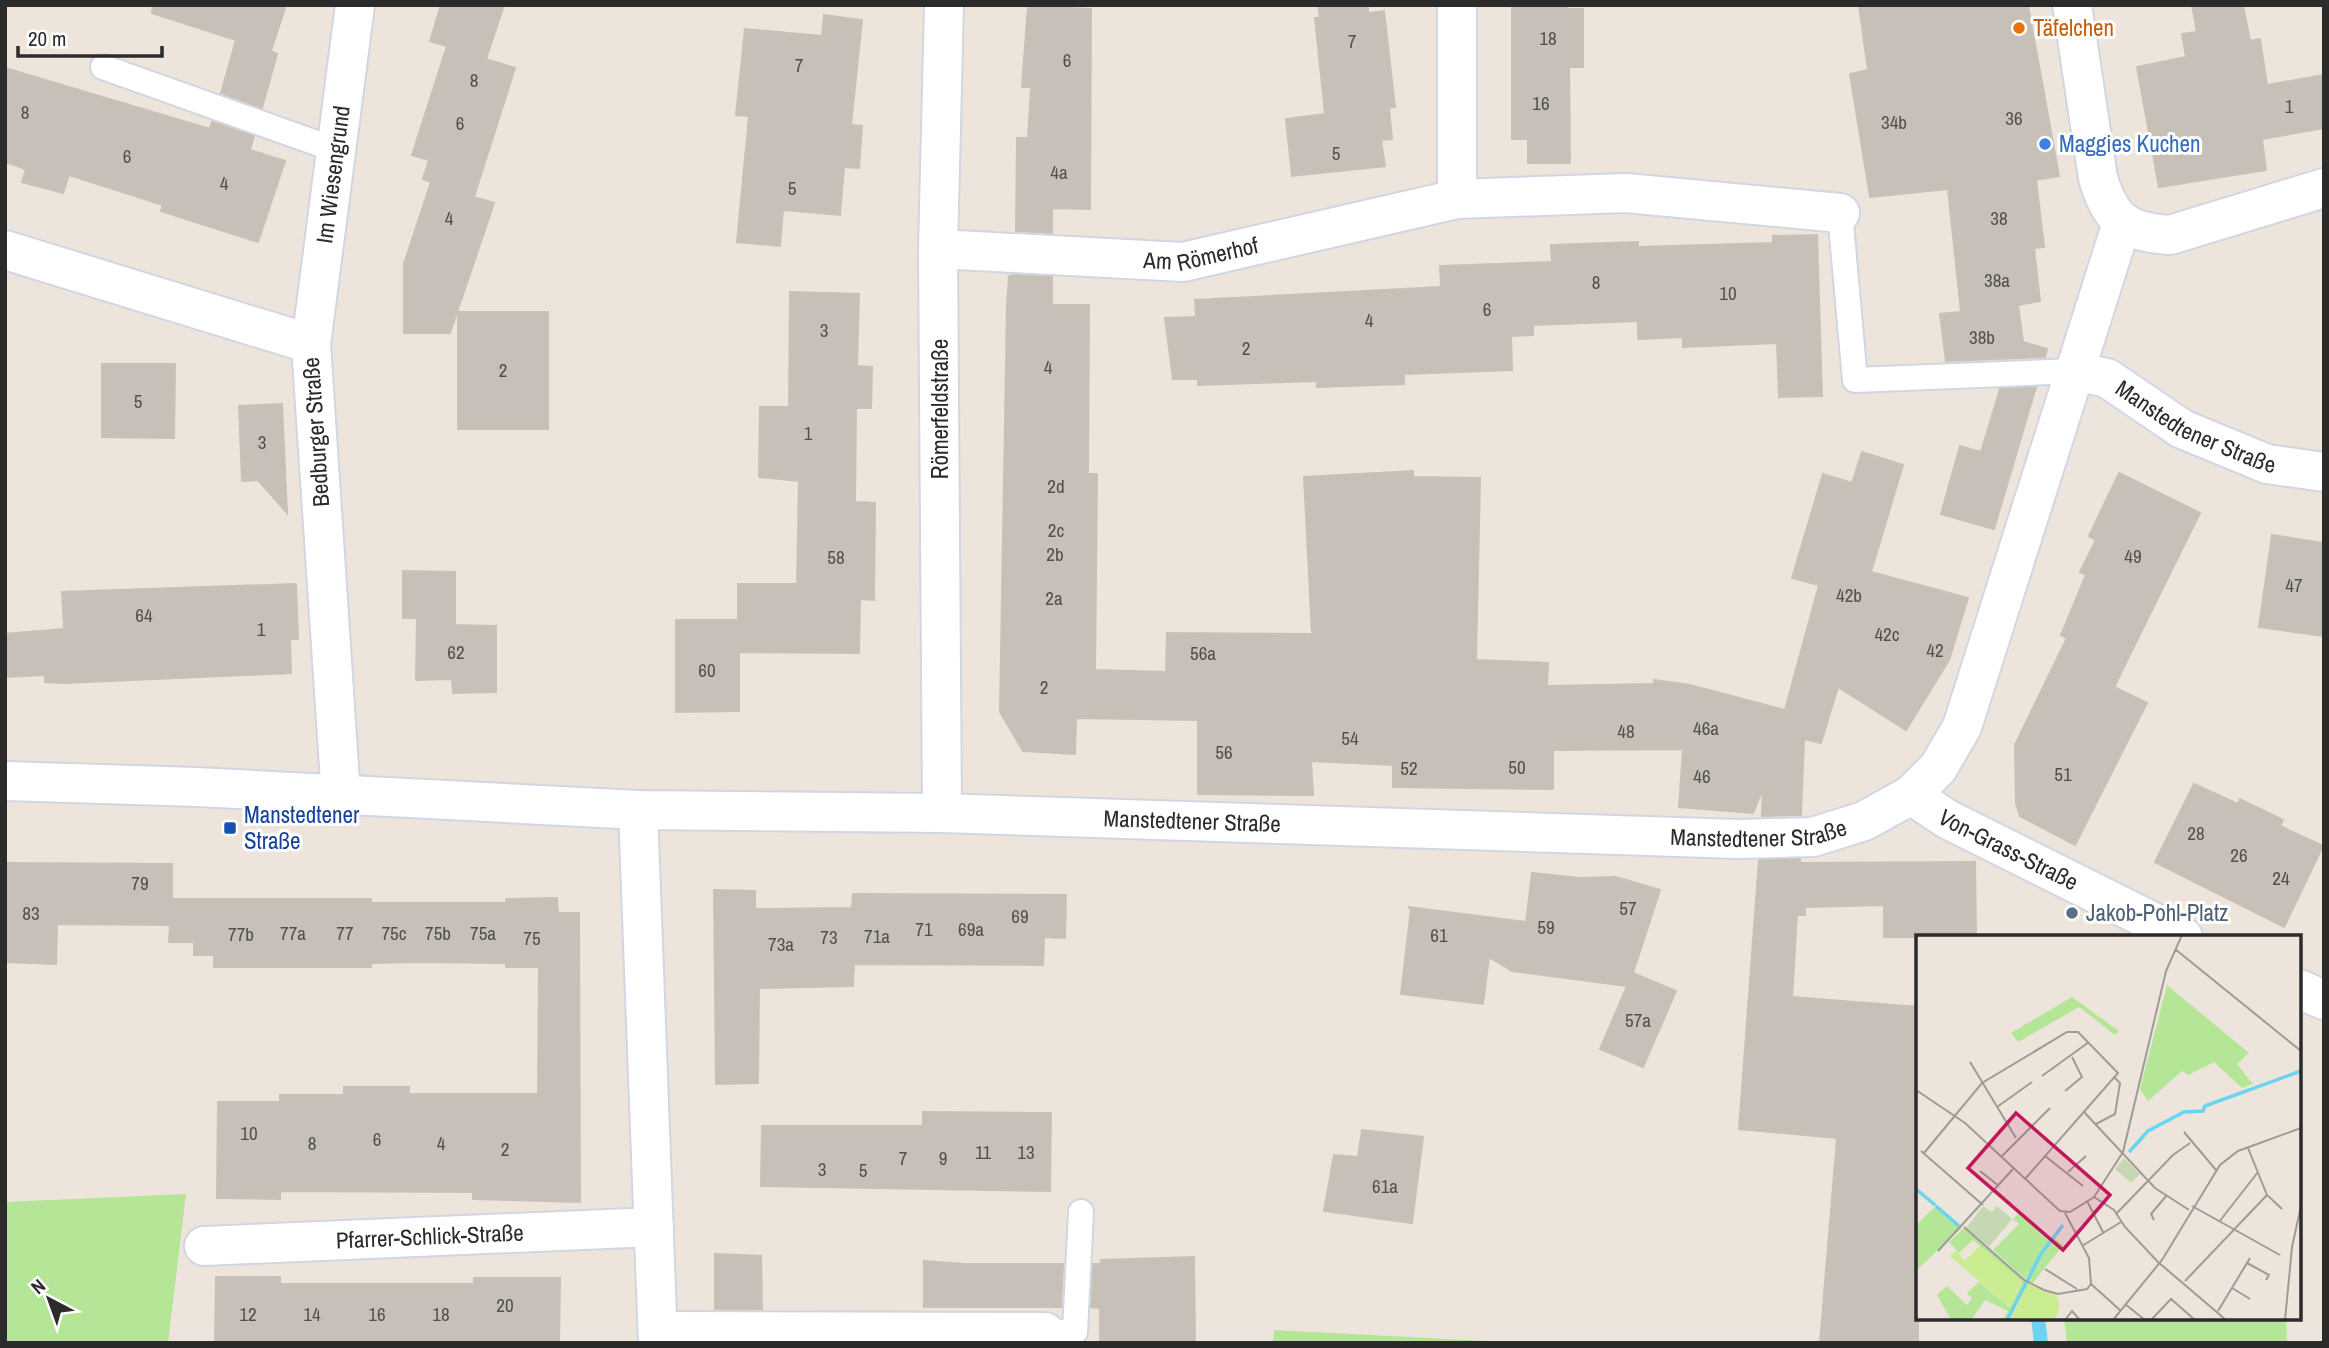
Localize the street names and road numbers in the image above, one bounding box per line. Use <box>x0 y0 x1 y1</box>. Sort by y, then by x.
street label: Im Wiesengrund <box>308 104 357 245</box>
street label: Am Römerhof <box>1142 229 1262 278</box>
street label: Römerfeldstraße <box>924 339 955 479</box>
street label: Bedburger Straße <box>295 356 336 508</box>
street label: Manstedtener Straße <box>2110 372 2277 480</box>
street label: Manstedtener Straße <box>1103 802 1281 839</box>
street label: Von-Grass-Straße <box>1933 802 2084 897</box>
street label: Manstedtener Straße <box>1670 811 1850 854</box>
street label: Pfarrer-Schlick-Straße <box>335 1217 524 1255</box>

